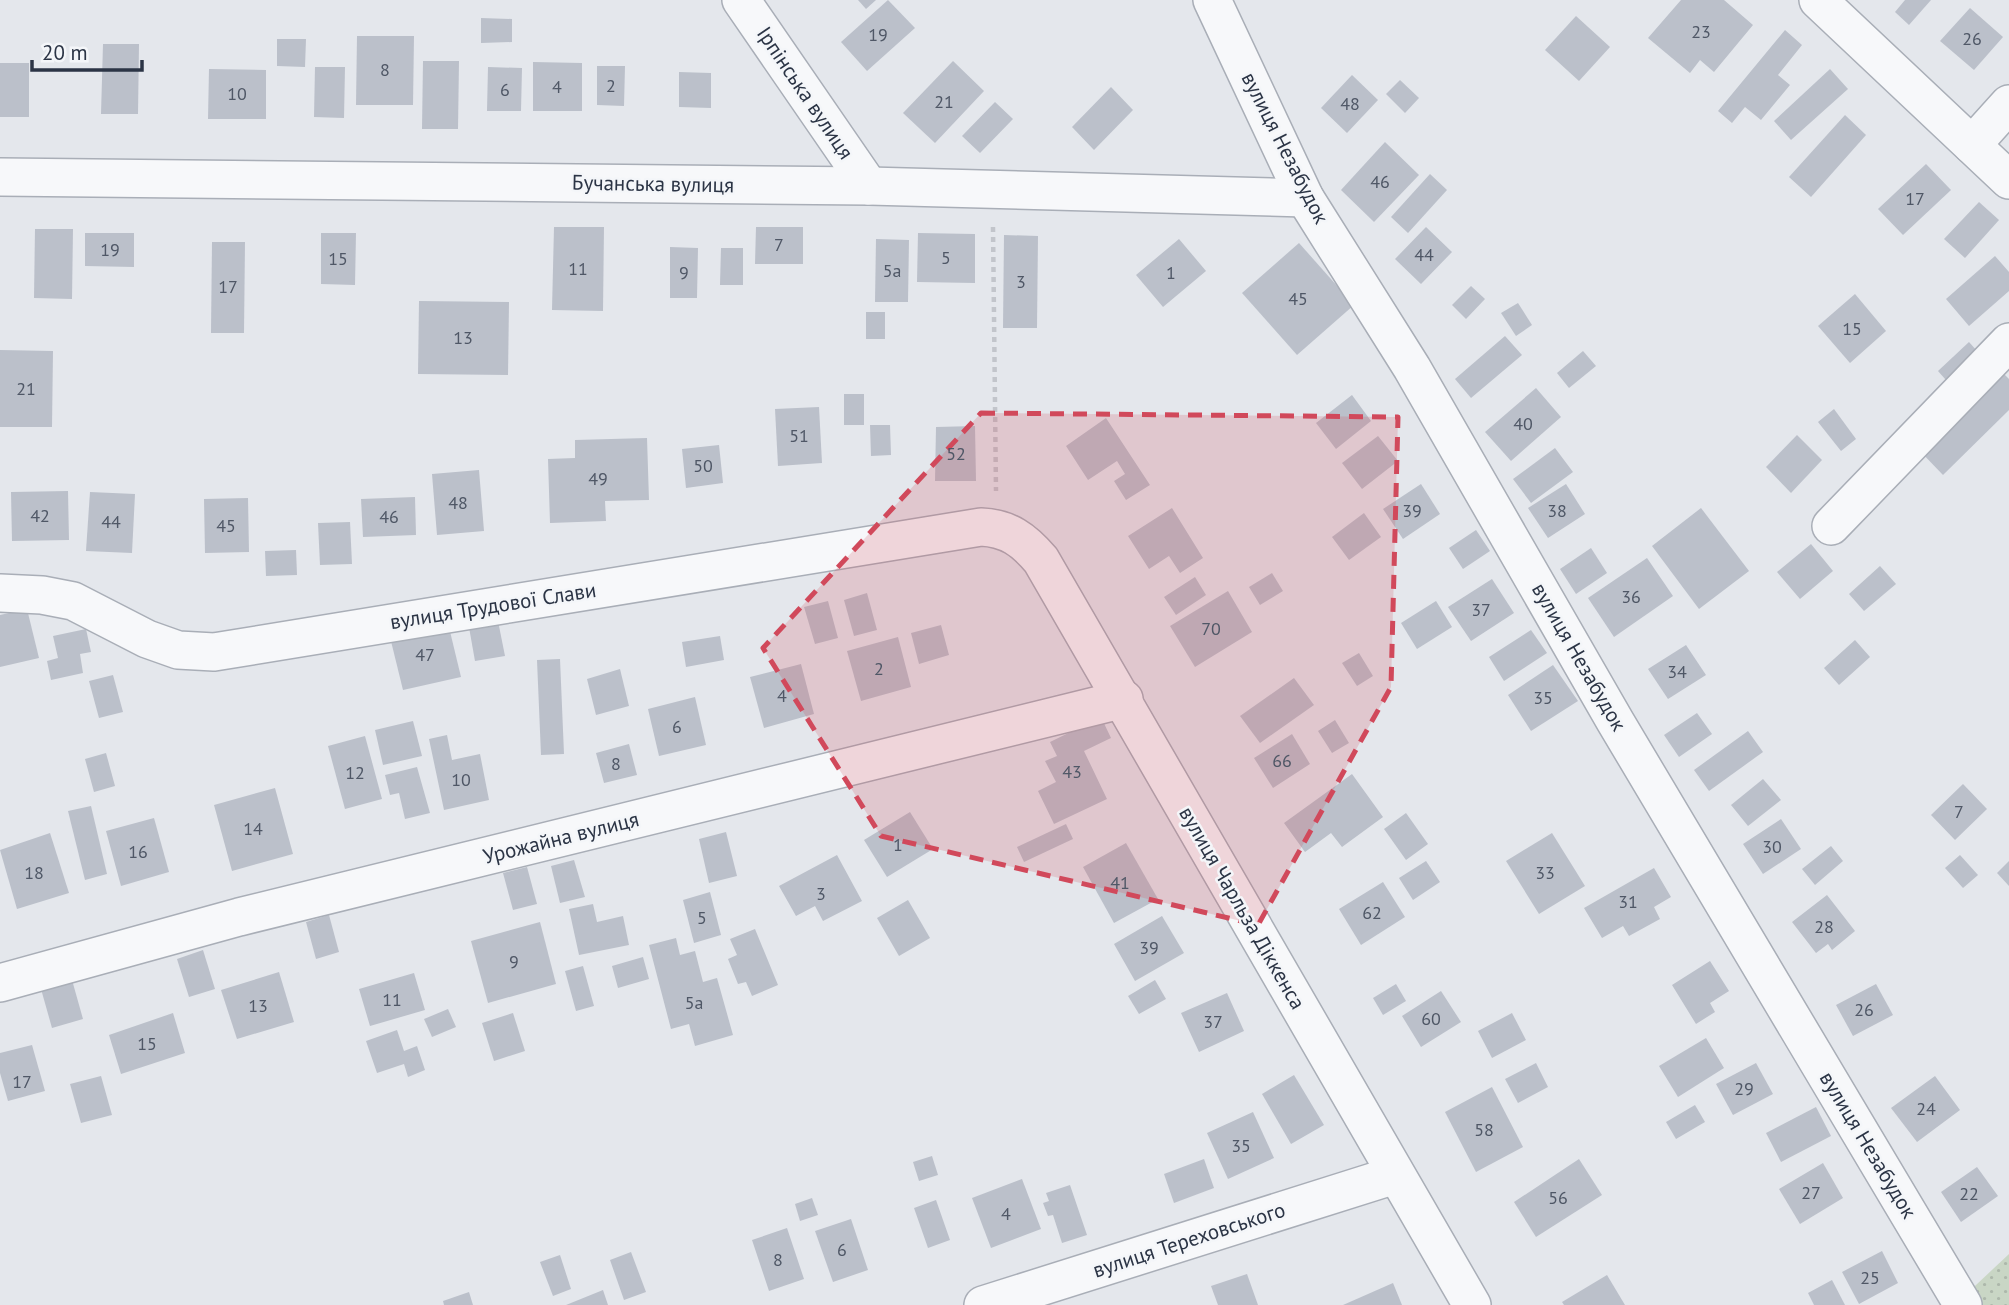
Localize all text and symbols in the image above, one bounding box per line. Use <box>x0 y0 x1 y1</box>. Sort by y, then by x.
house number: 23 <box>1691 20 1711 43</box>
street label: Ірпінська вулиця <box>751 21 860 164</box>
house number: 19 <box>868 23 888 46</box>
house number: 26 <box>1962 27 1982 50</box>
scale bar <box>32 28 142 72</box>
text: 20 m <box>42 39 88 66</box>
house number: 8 <box>380 58 390 81</box>
street label: вулиця Незабудок <box>1236 67 1335 228</box>
house number: 2 <box>606 74 616 97</box>
house number: 4 <box>552 75 562 98</box>
house number: 6 <box>500 78 510 101</box>
house number: 10 <box>227 82 247 105</box>
house number: 21 <box>934 90 954 113</box>
house number: 48 <box>1340 92 1360 115</box>
street label: Бучанська вулиця <box>572 169 734 198</box>
house number: 46 <box>1370 170 1390 193</box>
house number: 17 <box>1905 187 1925 210</box>
house number: 7 <box>774 233 784 256</box>
house number: 19 <box>100 238 120 261</box>
house number: 44 <box>1414 243 1434 266</box>
house number: 5 <box>941 246 951 269</box>
house number: 15 <box>328 247 348 270</box>
house number: 11 <box>568 257 588 280</box>
house number: 5а <box>883 259 901 282</box>
house number: 9 <box>679 261 689 284</box>
house number: 1 <box>1166 261 1176 284</box>
house number: 3 <box>1016 270 1026 293</box>
house number: 17 <box>218 275 238 298</box>
house number: 45 <box>1288 287 1308 310</box>
house number: 15 <box>1842 317 1862 340</box>
house number: 13 <box>453 326 473 349</box>
house number: 21 <box>16 377 36 400</box>
house number: 40 <box>1513 412 1533 435</box>
house number: 51 <box>789 424 809 447</box>
house number: 52 <box>946 442 966 465</box>
house number: 50 <box>693 454 713 477</box>
house number: 49 <box>588 467 608 490</box>
house number: 48 <box>448 491 468 514</box>
house number: 39 <box>1402 499 1422 522</box>
house number: 38 <box>1547 499 1567 522</box>
house number: 42 <box>30 504 50 527</box>
house number: 46 <box>379 505 399 528</box>
house number: 44 <box>101 510 121 533</box>
house number: 45 <box>216 514 236 537</box>
street label: вулиця Трудової Слави <box>388 576 598 635</box>
street label: вулиця Незабудок <box>1526 578 1633 736</box>
house number: 36 <box>1621 585 1641 608</box>
house number: 37 <box>1471 598 1491 621</box>
house number: 70 <box>1201 617 1221 640</box>
house number: 47 <box>415 643 435 666</box>
house number: 2 <box>874 657 884 680</box>
house number: 34 <box>1667 660 1687 683</box>
house number: 4 <box>777 684 787 707</box>
house number: 35 <box>1533 686 1553 709</box>
house number: 6 <box>672 715 682 738</box>
house number: 66 <box>1272 749 1292 772</box>
house number: 8 <box>611 752 621 775</box>
house number: 43 <box>1062 760 1082 783</box>
house number: 12 <box>345 761 365 784</box>
house number: 10 <box>451 768 471 791</box>
house number: 7 <box>1954 800 1964 823</box>
street label: вулиця Чарльза Діккенса <box>1173 801 1312 1014</box>
street label: Урожайна вулиця <box>480 805 642 870</box>
house number: 14 <box>243 817 263 840</box>
house number: 1 <box>893 833 903 856</box>
house number: 30 <box>1762 835 1782 858</box>
house number: 16 <box>128 840 148 863</box>
house number: 18 <box>24 861 44 884</box>
house number: 33 <box>1535 861 1555 884</box>
house number: 41 <box>1110 871 1130 894</box>
house number: 3 <box>816 882 826 905</box>
house number: 31 <box>1618 890 1638 913</box>
house number: 62 <box>1362 901 1382 924</box>
house number: 5 <box>697 906 707 929</box>
house number: 28 <box>1814 915 1834 938</box>
house number: 39 <box>1139 936 1159 959</box>
house number: 9 <box>509 950 519 973</box>
house number: 11 <box>382 988 402 1011</box>
house number: 5а <box>685 991 703 1014</box>
house number: 13 <box>248 994 268 1017</box>
house number: 26 <box>1854 998 1874 1021</box>
house number: 60 <box>1421 1007 1441 1030</box>
house number: 37 <box>1203 1010 1223 1033</box>
house number: 15 <box>137 1032 157 1055</box>
street label: вулиця Незабудок <box>1814 1066 1923 1223</box>
house number: 17 <box>12 1070 32 1093</box>
house number: 29 <box>1734 1077 1754 1100</box>
house number: 24 <box>1916 1097 1936 1120</box>
house number: 58 <box>1474 1118 1494 1141</box>
house number: 35 <box>1231 1134 1251 1157</box>
house number: 27 <box>1801 1181 1821 1204</box>
house number: 22 <box>1959 1182 1979 1205</box>
house number: 56 <box>1548 1186 1568 1209</box>
street label: вулиця Тереховського <box>1089 1196 1288 1283</box>
house number: 4 <box>1001 1202 1011 1225</box>
house number: 6 <box>837 1238 847 1261</box>
house number: 8 <box>773 1248 783 1271</box>
house number: 25 <box>1860 1266 1880 1289</box>

